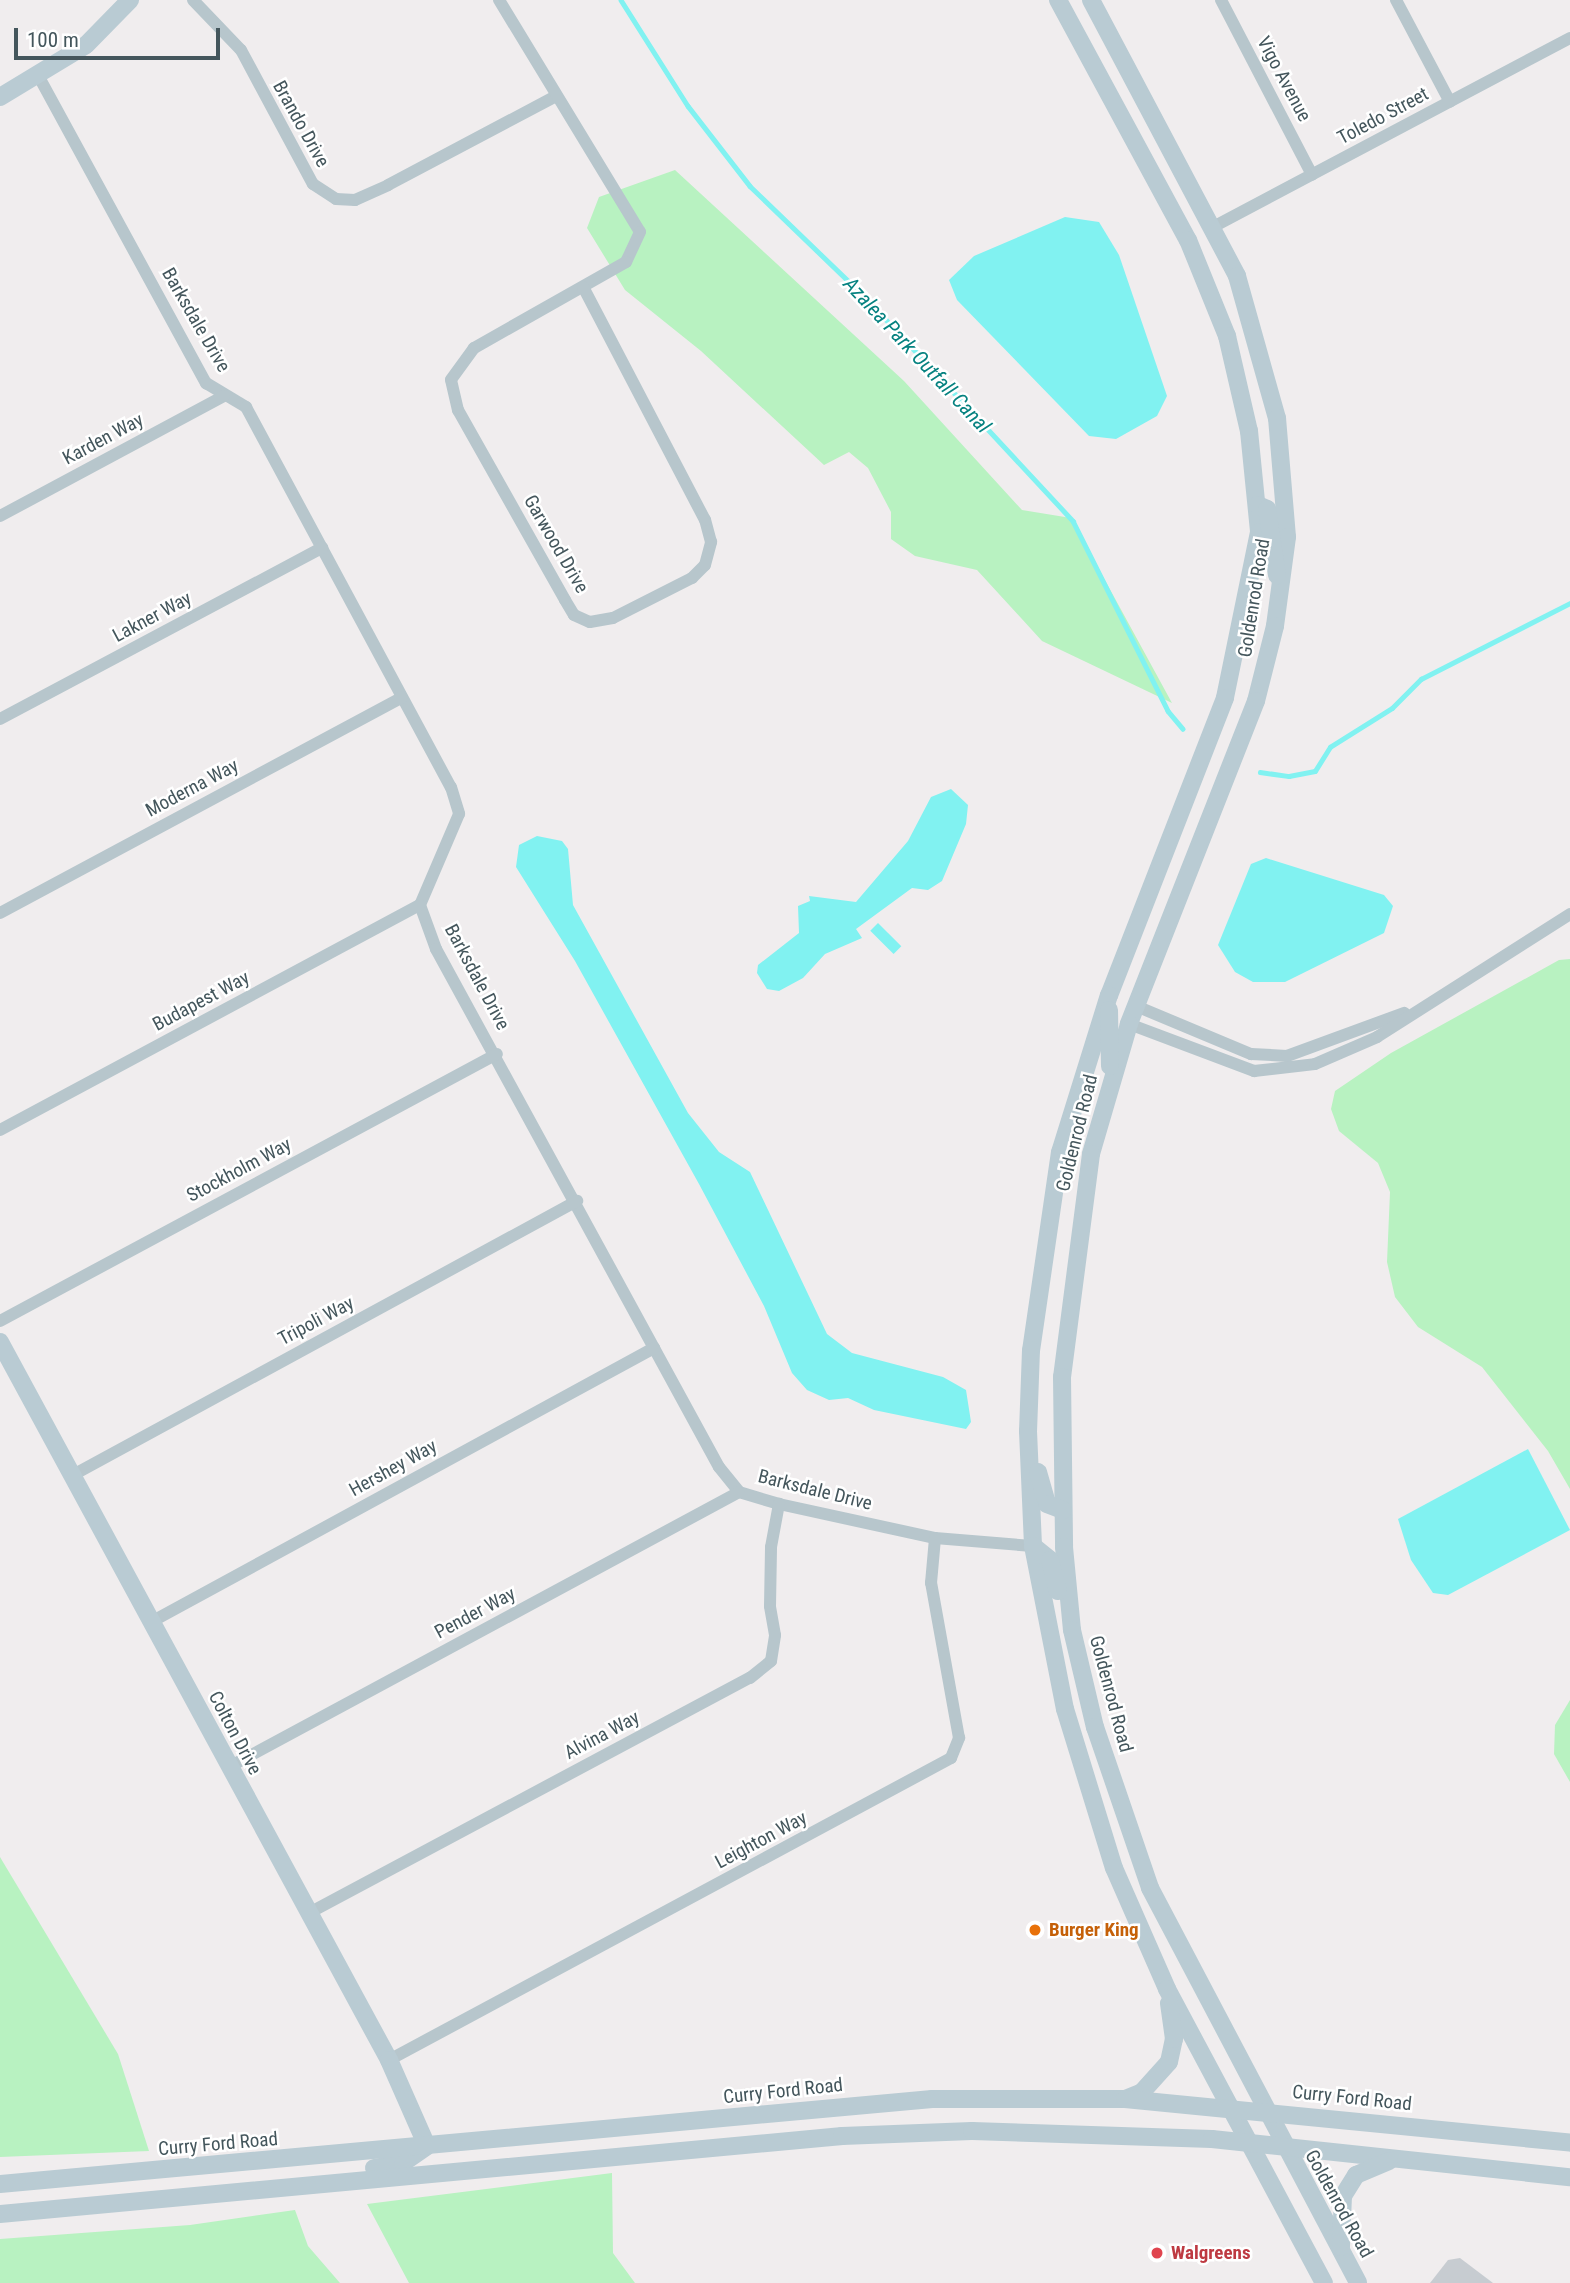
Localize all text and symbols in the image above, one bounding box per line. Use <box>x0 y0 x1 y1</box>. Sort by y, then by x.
scale bar <box>18 14 224 58</box>
text: 100 m <box>27 28 79 52</box>
street label: Vigo Avenue <box>1252 33 1316 125</box>
street label: Brando Drive <box>268 77 334 171</box>
street label: Toledo Street <box>1334 83 1432 149</box>
street label: Barksdale Drive <box>157 264 235 376</box>
water label: Azalea Park Outfall Canal <box>838 272 996 438</box>
street label: Karden Way <box>59 408 147 470</box>
street label: Garwood Drive <box>519 491 593 597</box>
street label: Goldenrod Road <box>1233 537 1275 659</box>
street label: Lakner Way <box>109 587 195 647</box>
street label: Moderna Way <box>142 754 242 822</box>
street label: Barksdale Drive <box>440 920 514 1034</box>
street label: Budapest Way <box>149 966 253 1036</box>
street label: Goldenrod Road <box>1051 1072 1103 1194</box>
street label: Stockholm Way <box>183 1133 295 1207</box>
street label: Tripoli Way <box>274 1292 358 1350</box>
street label: Hershey Way <box>345 1435 441 1501</box>
street label: Barksdale Drive <box>756 1465 874 1515</box>
street label: Pender Way <box>431 1582 519 1644</box>
street label: Goldenrod Road <box>1084 1633 1138 1755</box>
street label: Colton Drive <box>204 1687 266 1779</box>
street label: Alvina Way <box>561 1706 643 1764</box>
street label: Leighton Way <box>711 1806 811 1874</box>
place label: Burger King <box>1049 1919 1139 1941</box>
marker: Burger King <box>1027 1922 1043 1938</box>
street label: Curry Ford Road <box>722 2073 844 2109</box>
street label: Curry Ford Road <box>1291 2080 1413 2116</box>
street label: Curry Ford Road <box>157 2127 279 2161</box>
street label: Goldenrod Road <box>1300 2146 1378 2262</box>
place label: Walgreens <box>1171 2242 1251 2264</box>
marker: Walgreens <box>1149 2245 1165 2261</box>

